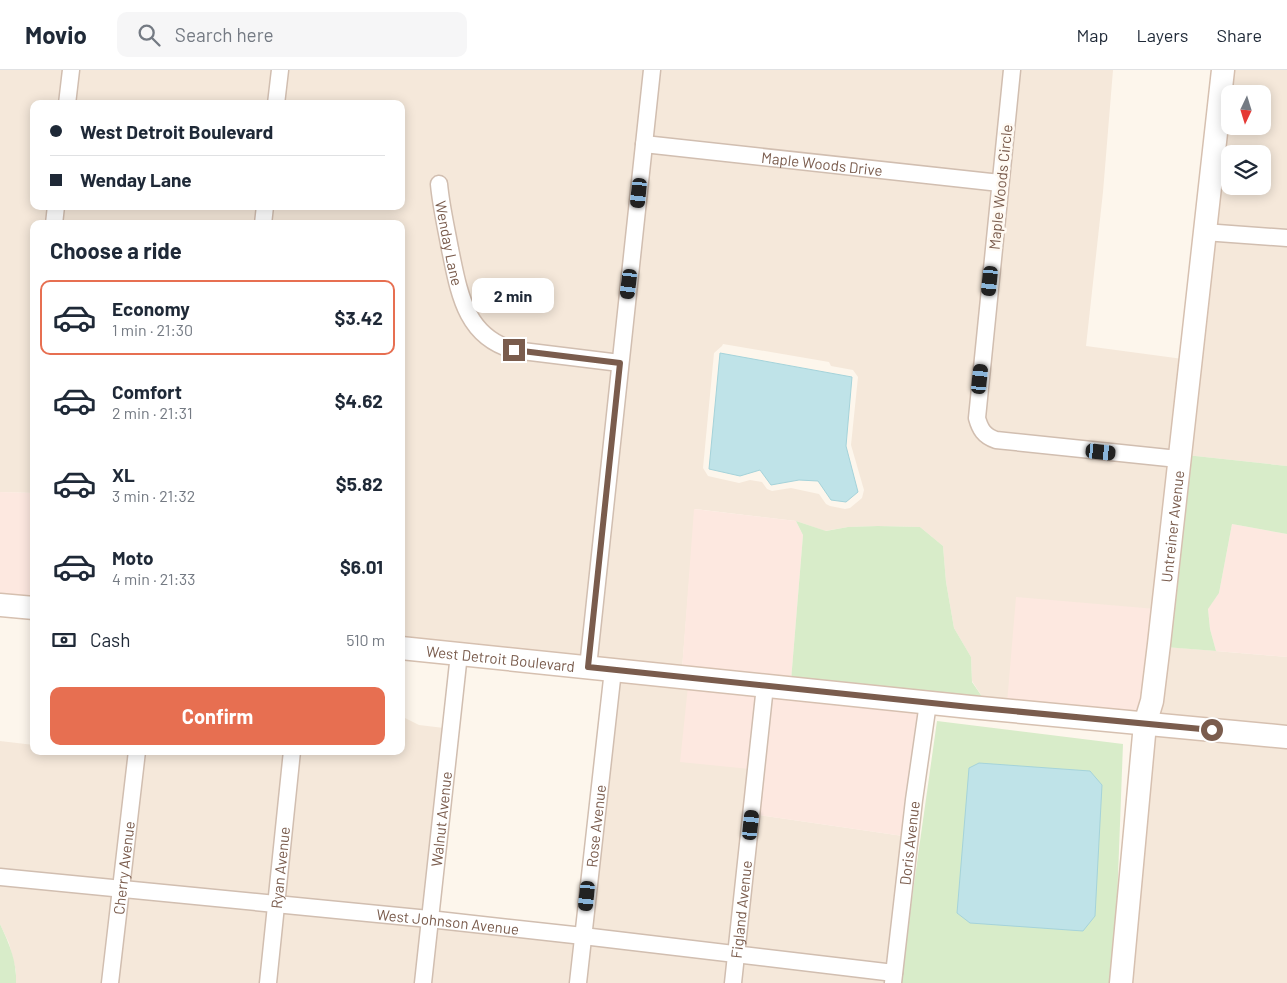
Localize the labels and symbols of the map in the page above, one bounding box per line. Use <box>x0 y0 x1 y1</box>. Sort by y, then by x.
north arrow <box>1221 85 1271 135</box>
street label: Maple Woods Circle <box>984 123 1016 251</box>
street label: Maple Woods Drive <box>760 148 883 179</box>
car <box>629 177 648 209</box>
street label: Wenday Lane <box>432 199 467 288</box>
car <box>980 265 999 297</box>
car <box>619 268 638 300</box>
callout: 2 min <box>473 278 555 312</box>
route end <box>503 339 525 361</box>
car <box>970 363 989 395</box>
car <box>1085 443 1116 461</box>
street label: Untreiner Avenue <box>1157 469 1187 583</box>
street label: West Detroit Boulevard <box>425 642 576 675</box>
route start <box>1201 719 1223 741</box>
street label: Walnut Avenue <box>427 770 455 868</box>
street label: Rose Avenue <box>582 784 609 868</box>
street label: Doris Avenue <box>895 800 923 886</box>
car <box>741 809 760 841</box>
street label: Cherry Avenue <box>109 820 138 916</box>
street label: Ryan Avenue <box>267 826 293 910</box>
street label: Figland Avenue <box>727 860 755 959</box>
car <box>577 880 596 912</box>
street label: West Johnson Avenue <box>376 905 520 938</box>

